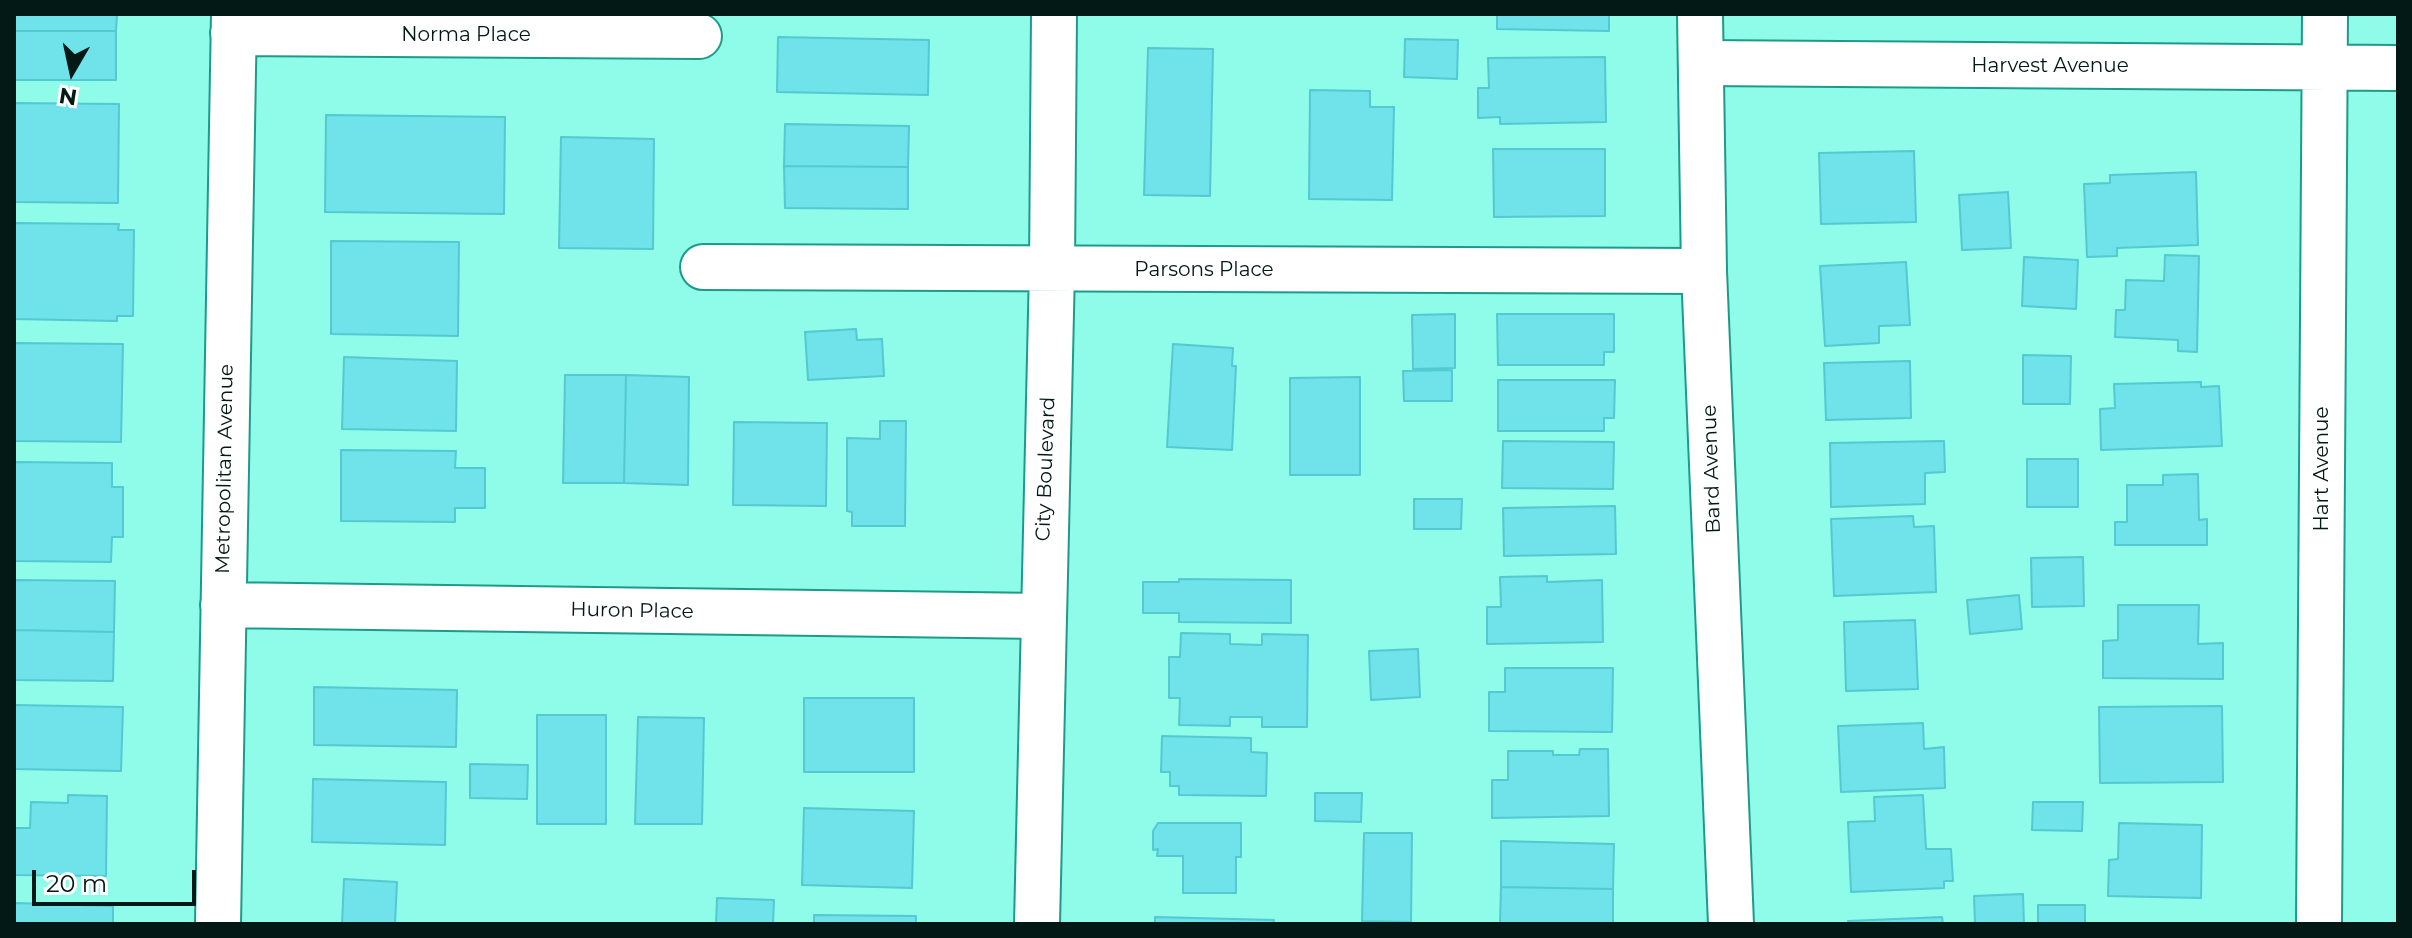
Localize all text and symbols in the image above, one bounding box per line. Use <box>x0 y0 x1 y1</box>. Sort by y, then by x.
street label: Norma Place <box>401 23 531 47</box>
north arrow <box>32 32 112 112</box>
street label: Harvest Avenue <box>1971 54 2129 78</box>
text: N <box>57 81 79 111</box>
street label: Parsons Place <box>1134 258 1274 282</box>
street label: Metropolitan Avenue <box>211 364 239 574</box>
street label: City Boulevard <box>1031 396 1061 542</box>
street label: Bard Avenue <box>1698 404 1726 534</box>
street label: Hart Avenue <box>2310 406 2334 532</box>
street label: Huron Place <box>570 598 694 624</box>
scale bar <box>36 854 200 904</box>
text: 20 m <box>46 869 107 898</box>

